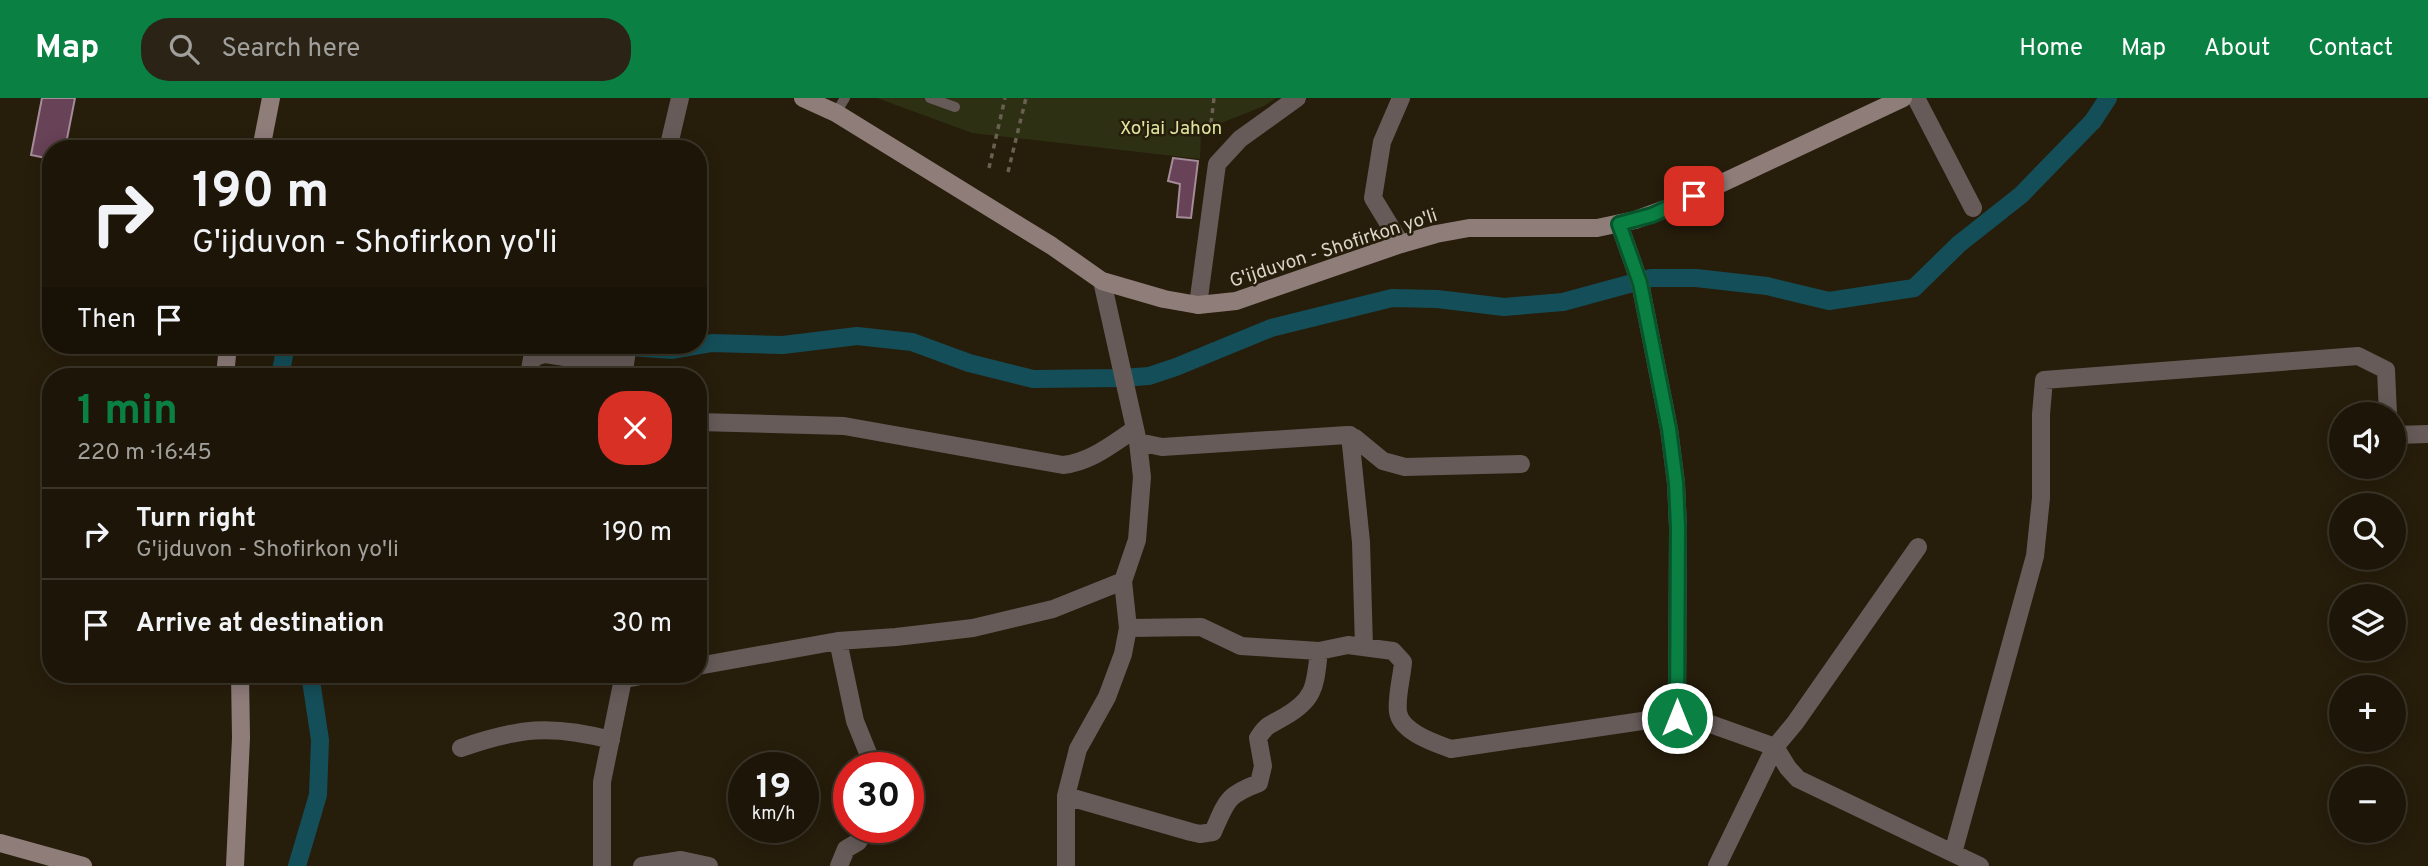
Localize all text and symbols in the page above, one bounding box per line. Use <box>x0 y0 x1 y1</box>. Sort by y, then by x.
search box <box>141 18 631 81</box>
text: Map <box>35 28 99 70</box>
icon: search <box>165 30 203 68</box>
text: Search here <box>221 33 360 66</box>
text: Home <box>2019 34 2083 64</box>
text: Map <box>2121 34 2166 64</box>
text: About <box>2204 34 2270 64</box>
text: Contact <box>2308 34 2393 64</box>
park label: Xo'jai Jahon <box>1120 117 1222 141</box>
text: 190 m <box>192 163 329 225</box>
pin <box>1664 166 1724 226</box>
icon: right <box>77 168 168 259</box>
icon: arrive <box>1675 177 1713 215</box>
street label: G'ijduvon - Shofirkon yo'li <box>1227 204 1441 294</box>
text: G'ijduvon - Shofirkon yo'li <box>192 224 558 264</box>
icon: arrive <box>150 301 188 339</box>
text: Then <box>77 304 136 337</box>
text: 1 min <box>77 386 178 439</box>
button: close <box>598 391 672 465</box>
map controls <box>2329 402 2406 843</box>
button: sound <box>2329 402 2406 479</box>
text: 220 m · 16:45 <box>77 439 212 468</box>
button: search <box>2329 493 2406 570</box>
text: Turn right <box>136 503 256 536</box>
icon: right <box>77 515 115 553</box>
text: 190 m <box>602 517 672 550</box>
text: G'ijduvon - Shofirkon yo'li <box>136 536 399 565</box>
button: layers <box>2329 584 2406 661</box>
icon: arrive <box>77 606 115 644</box>
text: Arrive at destination <box>136 608 384 641</box>
text: 30 m <box>612 608 672 641</box>
button: + <box>2329 675 2406 752</box>
position arrow <box>1640 681 1714 755</box>
speed limit sign: 30 <box>833 752 924 843</box>
text: 19 <box>756 766 791 810</box>
button: − <box>2329 766 2406 843</box>
text: km/h <box>752 803 795 826</box>

